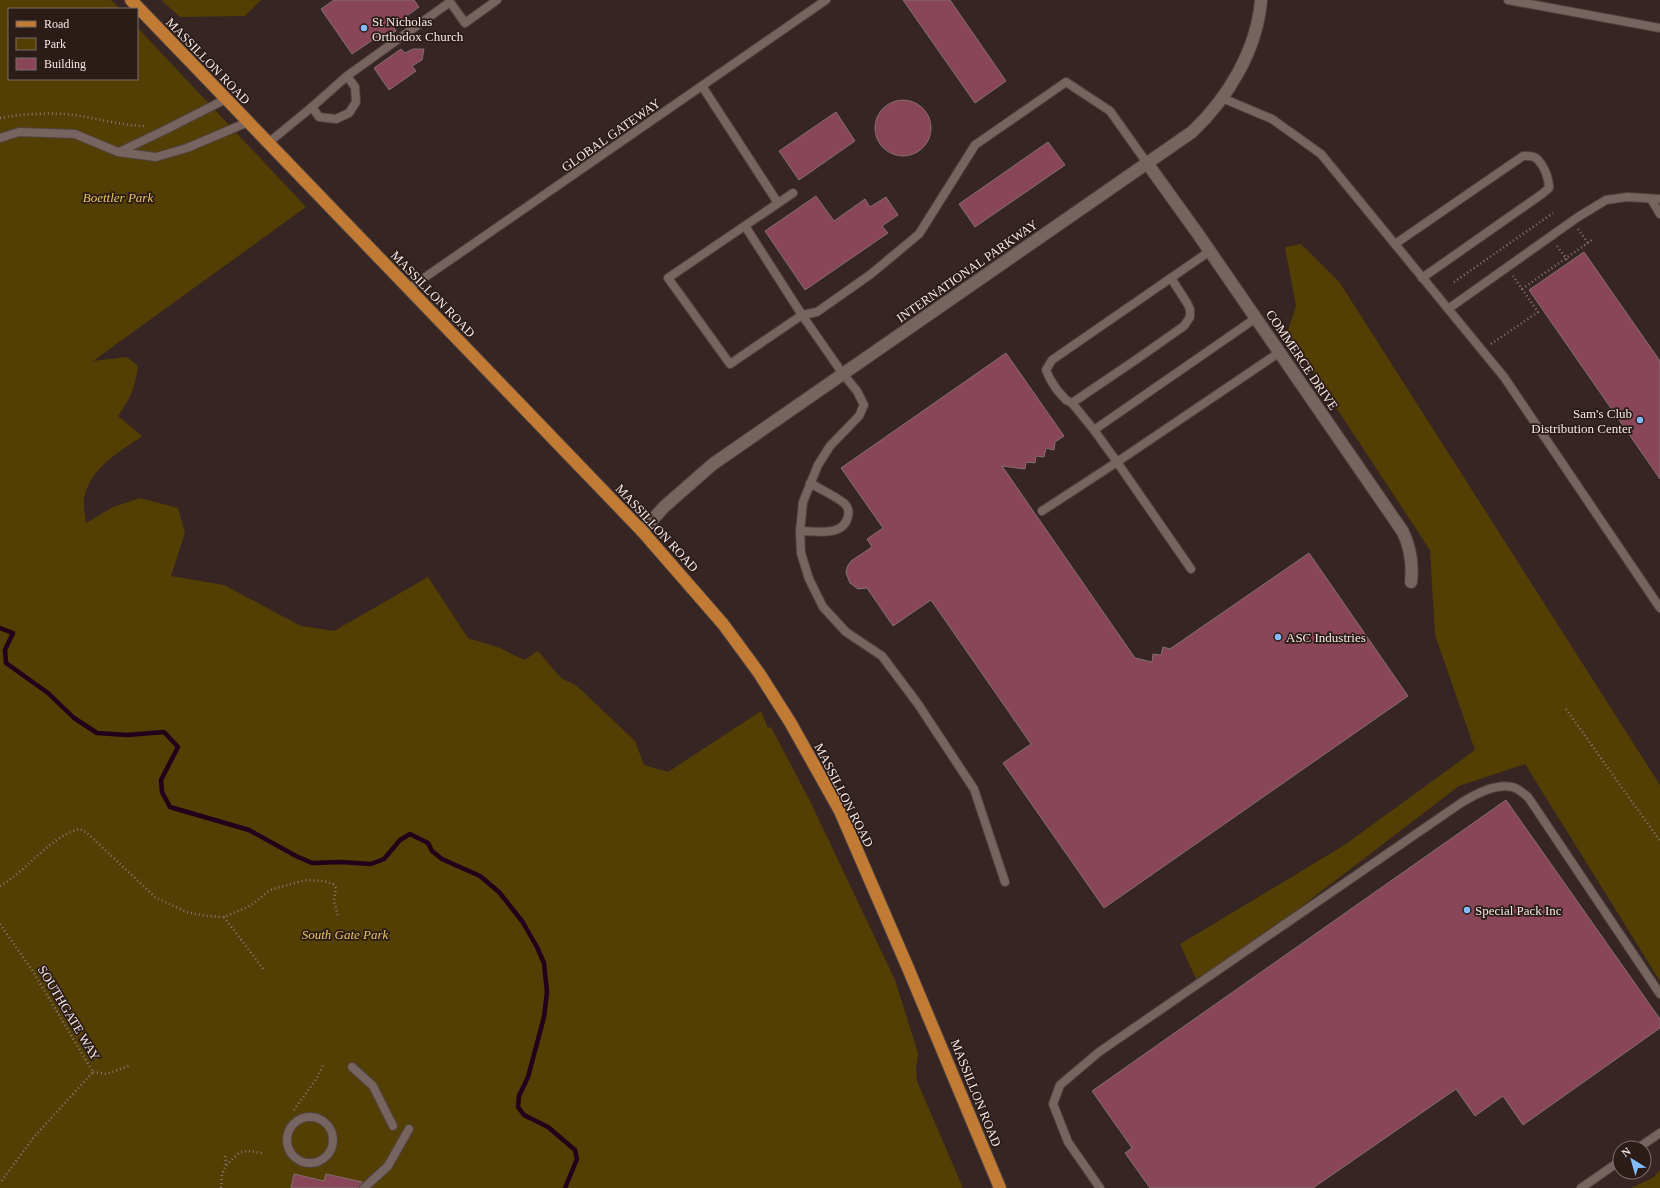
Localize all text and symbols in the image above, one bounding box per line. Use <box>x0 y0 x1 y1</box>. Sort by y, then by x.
legend <box>8 8 138 80</box>
place label: St Nicholas Orthodox Church <box>372 14 464 44</box>
street label: MASSILLON ROAD <box>163 15 253 107</box>
text: Road <box>44 17 69 31</box>
marker: St Nicholas Orthodox Church <box>359 23 369 33</box>
text: Park <box>44 37 66 51</box>
text: Building <box>44 57 86 71</box>
street label: GLOBAL GATEWAY <box>559 95 664 175</box>
park label: Boettler Park <box>83 190 153 205</box>
street label: INTERNATIONAL PARKWAY <box>894 216 1041 326</box>
street label: MASSILLON ROAD <box>388 248 478 340</box>
street label: COMMERCE DRIVE <box>1263 307 1341 413</box>
place label: Sam's Club Distribution Center <box>1531 406 1633 436</box>
marker: Sam's Club Distribution Center <box>1635 415 1645 425</box>
street label: MASSILLON ROAD <box>612 481 702 575</box>
place label: ASC Industries <box>1286 630 1366 645</box>
marker: ASC Industries <box>1273 632 1283 642</box>
street label: MASSILLON ROAD <box>811 741 877 849</box>
place label: Special Pack Inc <box>1475 903 1562 918</box>
marker: Special Pack Inc <box>1462 905 1472 915</box>
park label: South Gate Park <box>302 927 389 942</box>
street label: SOUTHGATE WAY <box>35 963 104 1064</box>
street label: MASSILLON ROAD <box>948 1037 1004 1149</box>
north arrow <box>1612 1140 1652 1180</box>
text: N <box>1619 1145 1633 1159</box>

